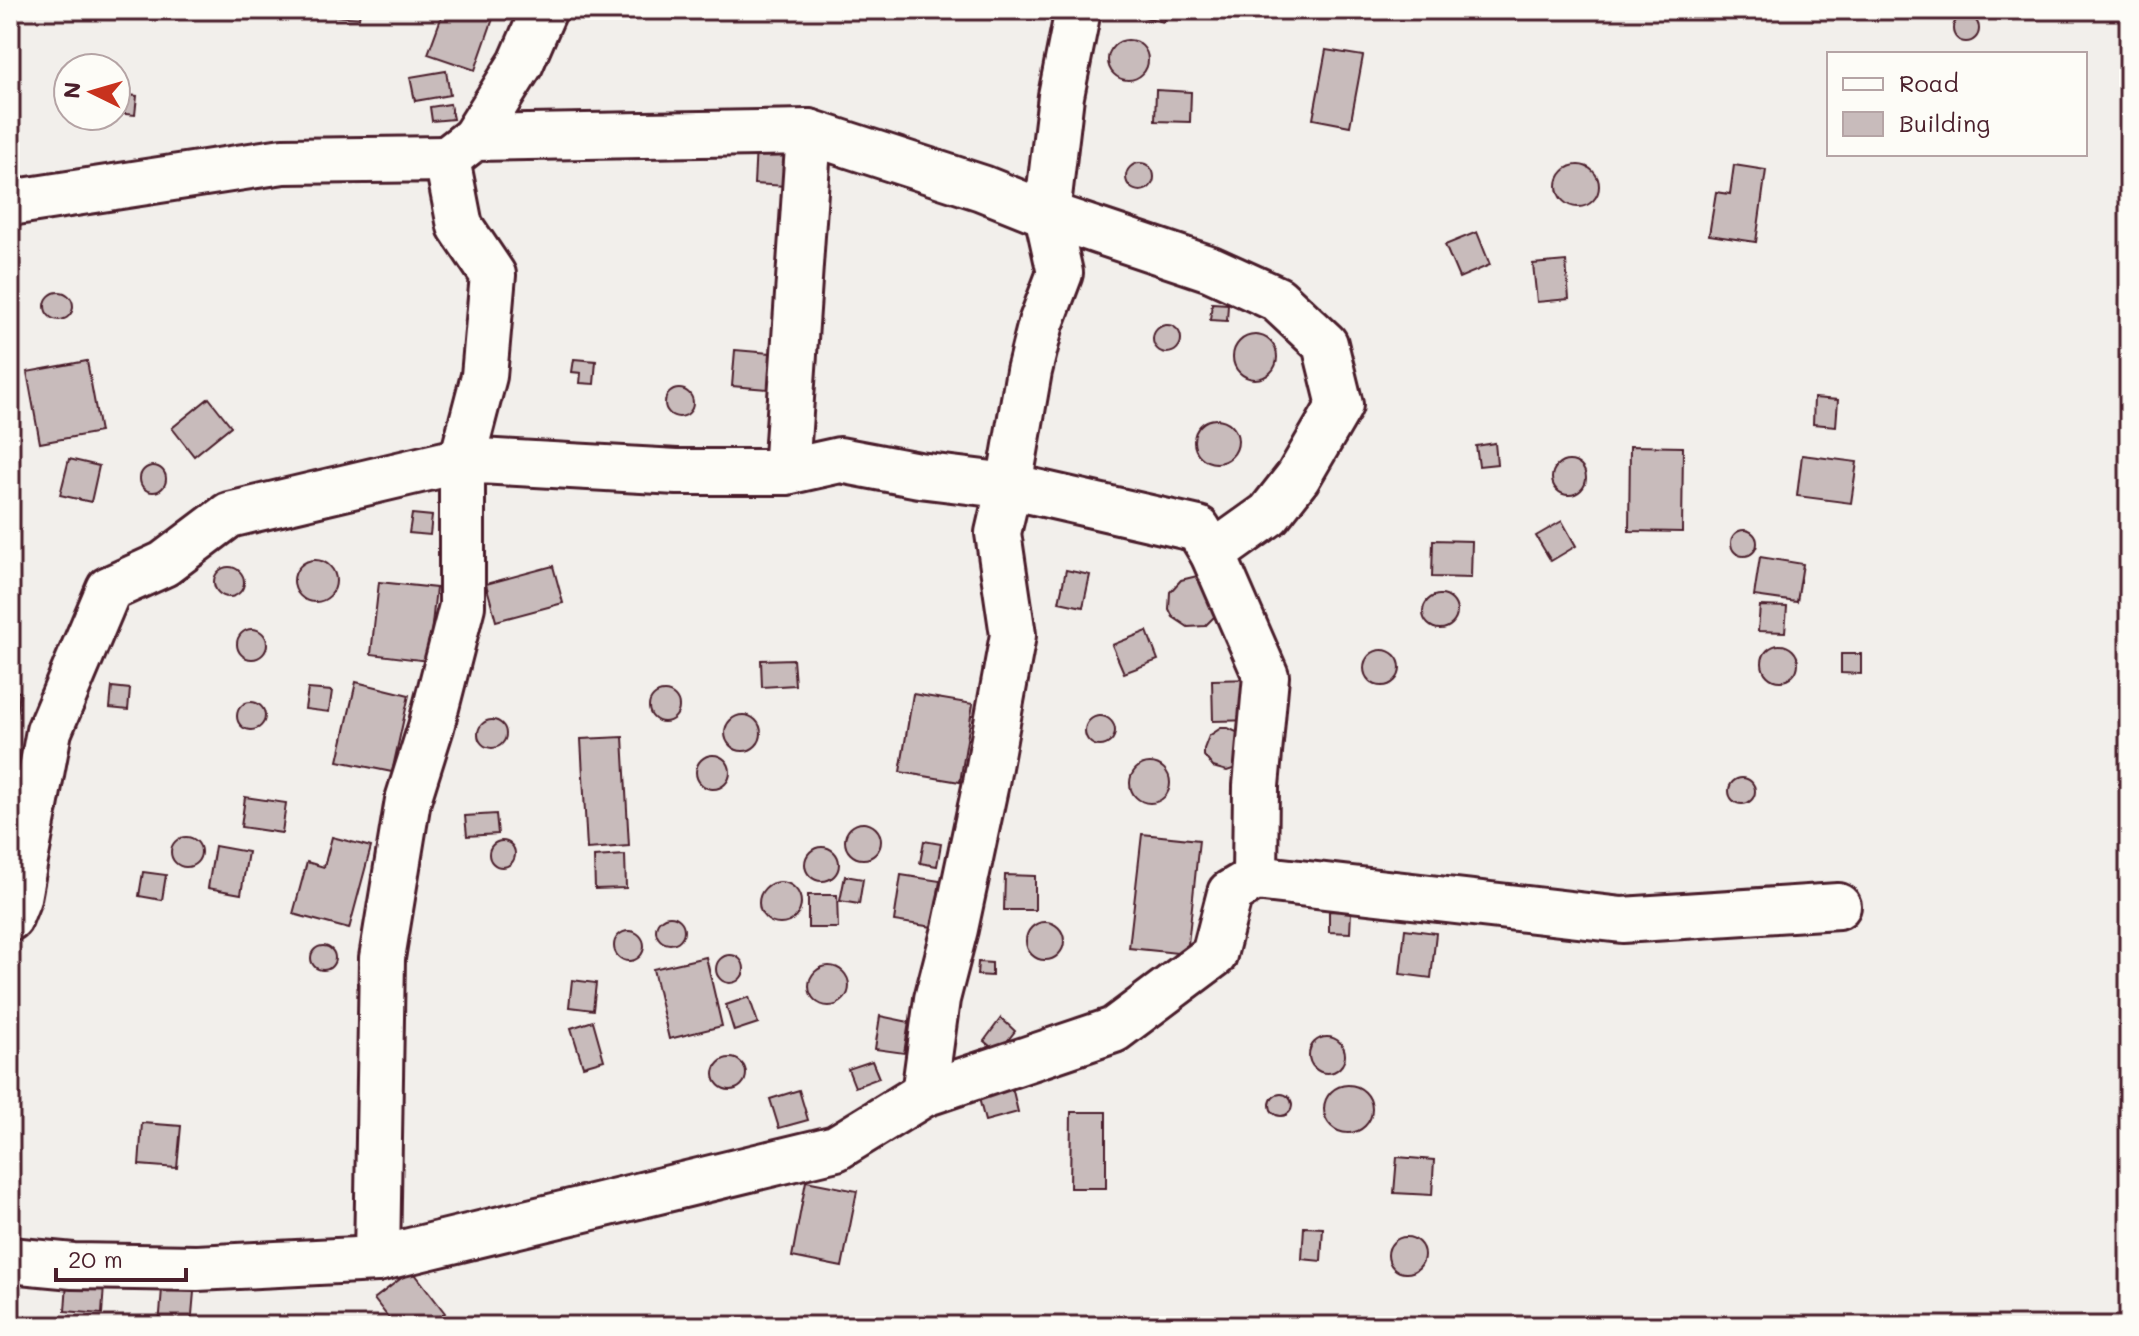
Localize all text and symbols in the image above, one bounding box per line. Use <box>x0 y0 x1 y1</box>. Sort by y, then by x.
north arrow <box>52 52 132 132</box>
legend <box>1827 52 2087 156</box>
text: Road <box>1899 67 1959 98</box>
text: N <box>56 81 87 100</box>
text: Building <box>1899 107 1990 138</box>
scale bar <box>56 1232 186 1282</box>
text: 20 m <box>68 1243 123 1274</box>

